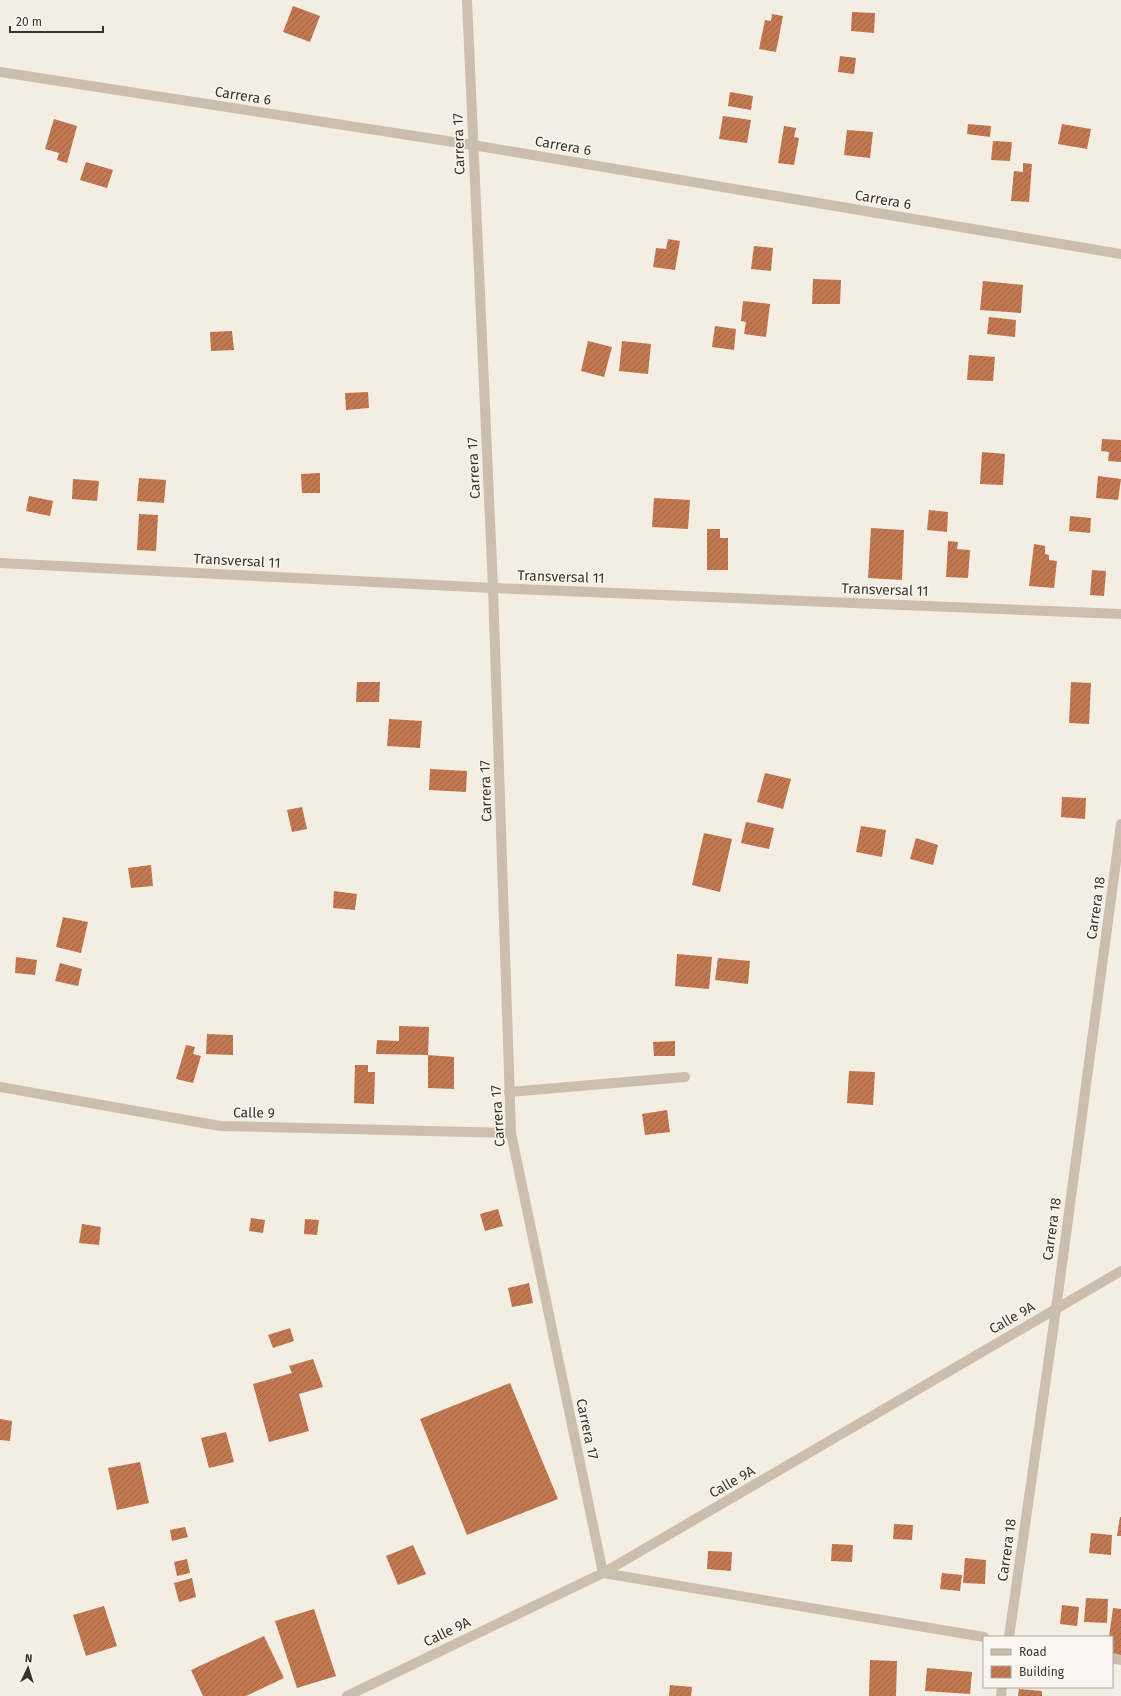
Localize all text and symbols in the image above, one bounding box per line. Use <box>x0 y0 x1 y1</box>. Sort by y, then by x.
scale bar <box>10 8 103 34</box>
text: 20 m <box>16 15 42 29</box>
street label: Carrera 6 <box>213 83 273 109</box>
street label: Carrera 17 <box>449 113 469 175</box>
street label: Carrera 6 <box>533 133 593 159</box>
street label: Carrera 6 <box>853 187 913 213</box>
street label: Carrera 17 <box>464 437 484 499</box>
street label: Transversal 11 <box>193 550 281 572</box>
street label: Transversal 11 <box>517 567 605 587</box>
street label: Transversal 11 <box>841 580 929 600</box>
street label: Carrera 17 <box>476 760 496 822</box>
street label: Carrera 18 <box>1083 875 1109 941</box>
street label: Carrera 17 <box>487 1085 509 1147</box>
street label: Calle 9 <box>233 1104 275 1122</box>
street label: Carrera 18 <box>1039 1196 1065 1262</box>
street label: Calle 9A <box>986 1298 1038 1338</box>
street label: Carrera 17 <box>572 1397 602 1461</box>
street label: Calle 9A <box>706 1462 758 1502</box>
street label: Carrera 18 <box>994 1517 1020 1583</box>
street label: Calle 9A <box>421 1613 473 1651</box>
legend <box>983 1636 1113 1688</box>
text: Road <box>1019 1645 1047 1659</box>
north arrow <box>8 1648 48 1688</box>
text: N <box>25 1652 33 1665</box>
text: Building <box>1019 1665 1065 1679</box>

